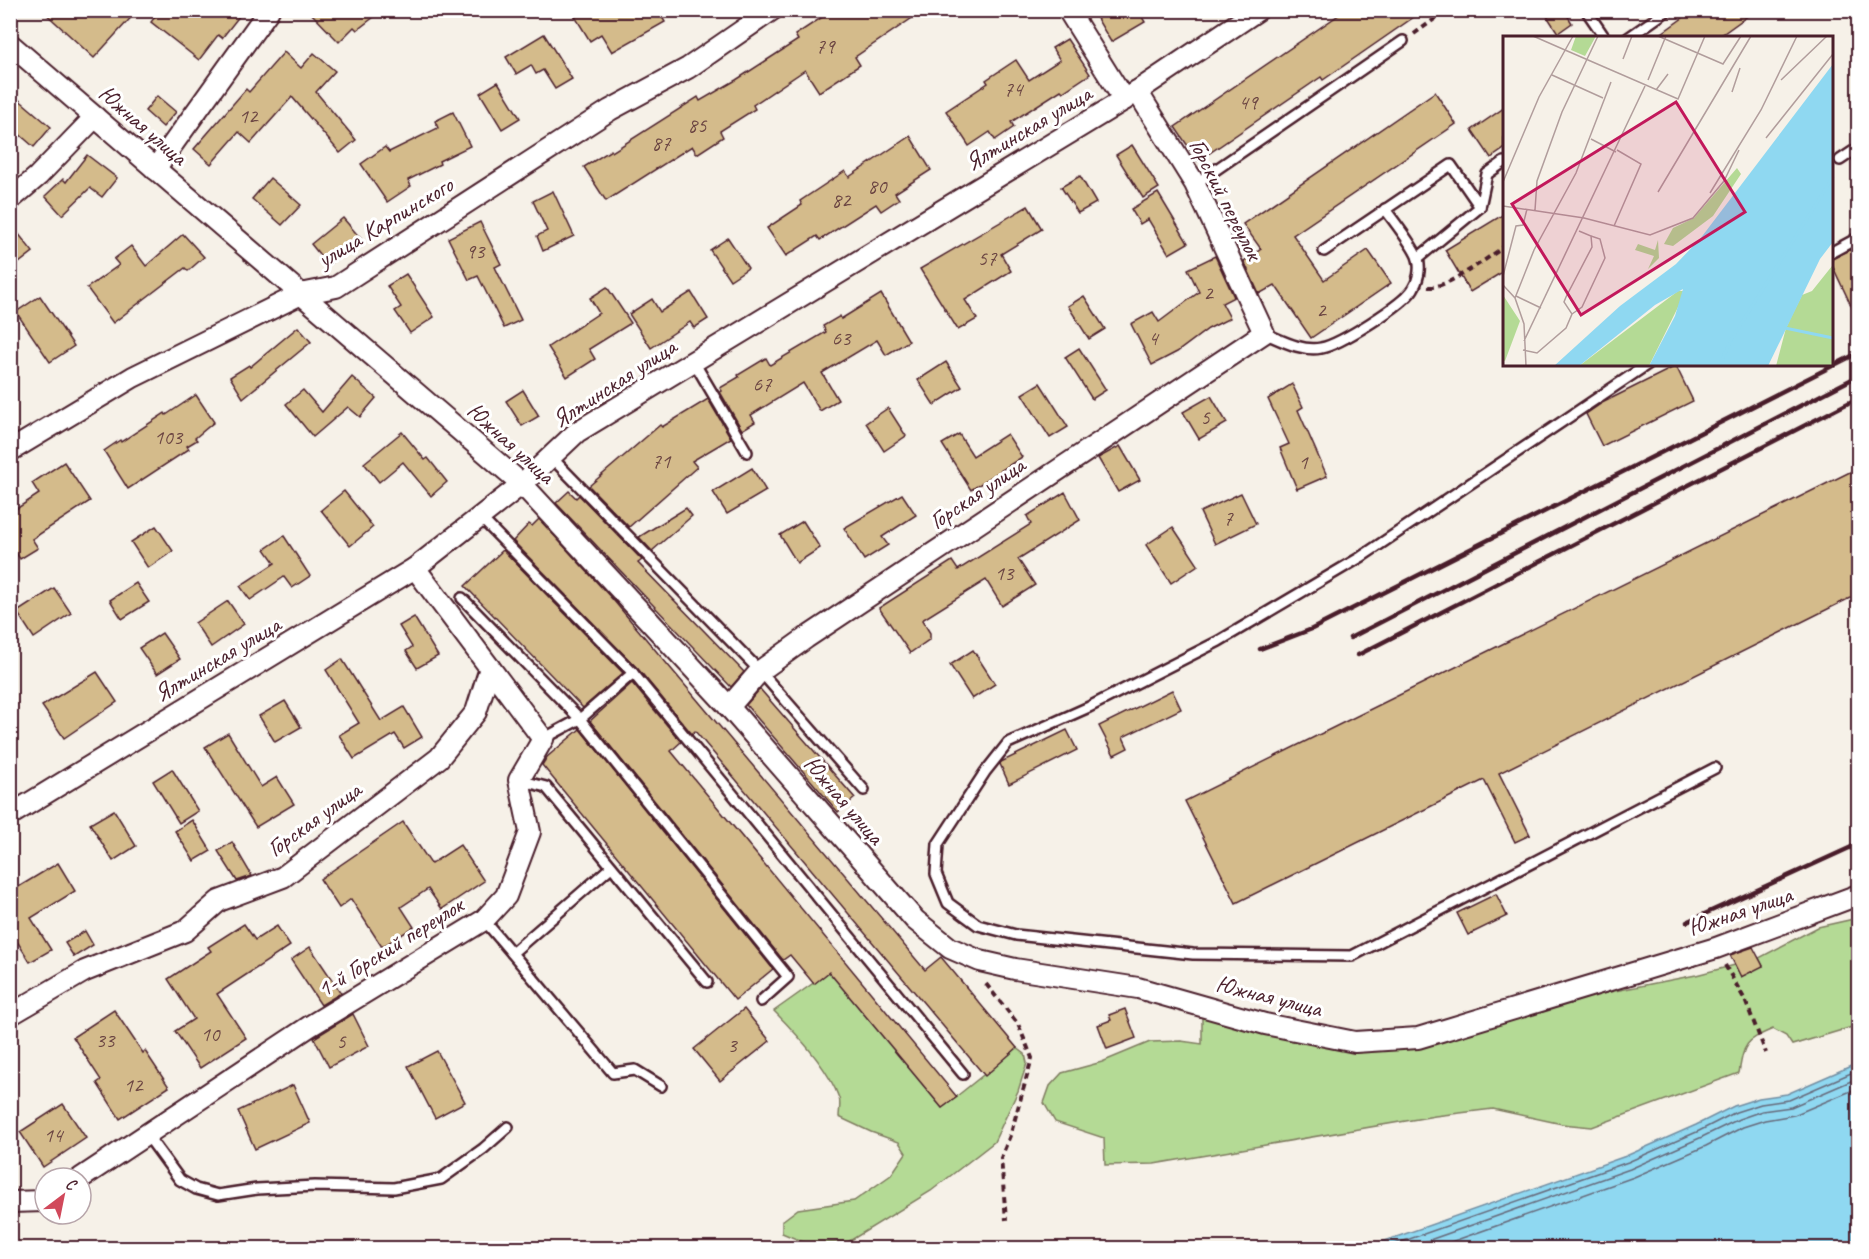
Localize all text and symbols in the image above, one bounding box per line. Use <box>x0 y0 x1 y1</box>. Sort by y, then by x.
house number: 79 <box>816 33 836 59</box>
inset map <box>1503 36 1833 366</box>
house number: 74 <box>1004 76 1025 102</box>
street label: Ялтинская улица <box>959 77 1099 177</box>
street label: Южная улица <box>92 78 195 173</box>
house number: 49 <box>1239 89 1259 115</box>
house number: 12 <box>239 103 259 129</box>
house number: 85 <box>688 112 708 138</box>
house number: 87 <box>652 130 672 156</box>
street label: Горский переулок <box>1183 133 1270 267</box>
street label: улица Карпинского <box>310 169 460 275</box>
house number: 80 <box>868 173 888 199</box>
house number: 82 <box>832 187 852 213</box>
house number: 93 <box>466 238 486 264</box>
house number: 57 <box>978 245 998 271</box>
house number: 2 <box>1203 280 1214 306</box>
house number: 2 <box>1316 297 1327 323</box>
house number: 63 <box>832 325 852 351</box>
house number: 4 <box>1148 325 1160 351</box>
street label: Ялтинская улица <box>546 331 684 434</box>
house number: 67 <box>753 371 773 397</box>
street label: Южная улица <box>461 396 562 491</box>
house number: 5 <box>1200 404 1211 430</box>
house number: 103 <box>154 424 184 450</box>
house number: 71 <box>652 448 672 474</box>
street label: Горская улица <box>923 449 1032 536</box>
house number: 1 <box>1298 449 1309 475</box>
house number: 7 <box>1223 505 1234 531</box>
house number: 13 <box>995 560 1015 586</box>
street label: Ялтинская улица <box>148 608 288 708</box>
street label: Южная улица <box>797 749 892 852</box>
street label: Горская улица <box>261 774 369 863</box>
street label: Южная улица <box>1684 879 1797 943</box>
street label: 1-й Горский переулок <box>311 889 470 1004</box>
street label: Южная улица <box>1213 968 1326 1024</box>
house number: 10 <box>201 1021 221 1047</box>
house number: 33 <box>96 1027 116 1053</box>
house number: 5 <box>336 1028 347 1054</box>
house number: 3 <box>727 1032 738 1058</box>
house number: 12 <box>124 1072 144 1098</box>
house number: 14 <box>44 1122 65 1148</box>
north arrow <box>33 1166 93 1226</box>
text: С <box>62 1174 81 1196</box>

